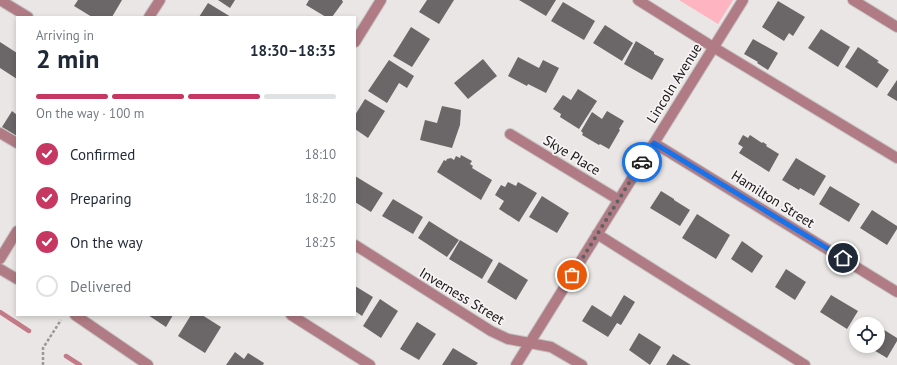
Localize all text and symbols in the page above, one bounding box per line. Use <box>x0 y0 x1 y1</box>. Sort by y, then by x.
text: Arriving in <box>36 27 94 44</box>
street label: Lincoln Avenue <box>642 40 706 126</box>
text: 18:30–18:35 <box>250 41 336 60</box>
text: 2 min <box>36 42 99 75</box>
text: On the way · 100 m <box>36 105 144 122</box>
street label: Skye Place <box>540 131 604 179</box>
courier <box>622 142 662 182</box>
icon: check <box>36 143 58 165</box>
text: Confirmed <box>70 145 135 164</box>
text: 18:10 <box>305 146 336 163</box>
icon: car <box>631 151 653 173</box>
street label: Hamilton Street <box>728 166 818 232</box>
icon: check <box>36 187 58 209</box>
text: Preparing <box>70 189 132 208</box>
text: 18:20 <box>305 190 336 207</box>
icon: check <box>36 231 58 253</box>
text: On the way <box>70 233 143 252</box>
text: 18:25 <box>305 234 336 251</box>
pin <box>826 241 860 275</box>
icon: home <box>832 247 854 269</box>
pin <box>555 258 589 292</box>
street label: Inverness Street <box>416 263 508 329</box>
icon: bag <box>561 264 583 286</box>
text: Delivered <box>70 277 131 296</box>
map controls <box>849 317 885 353</box>
button: locate <box>849 317 885 353</box>

